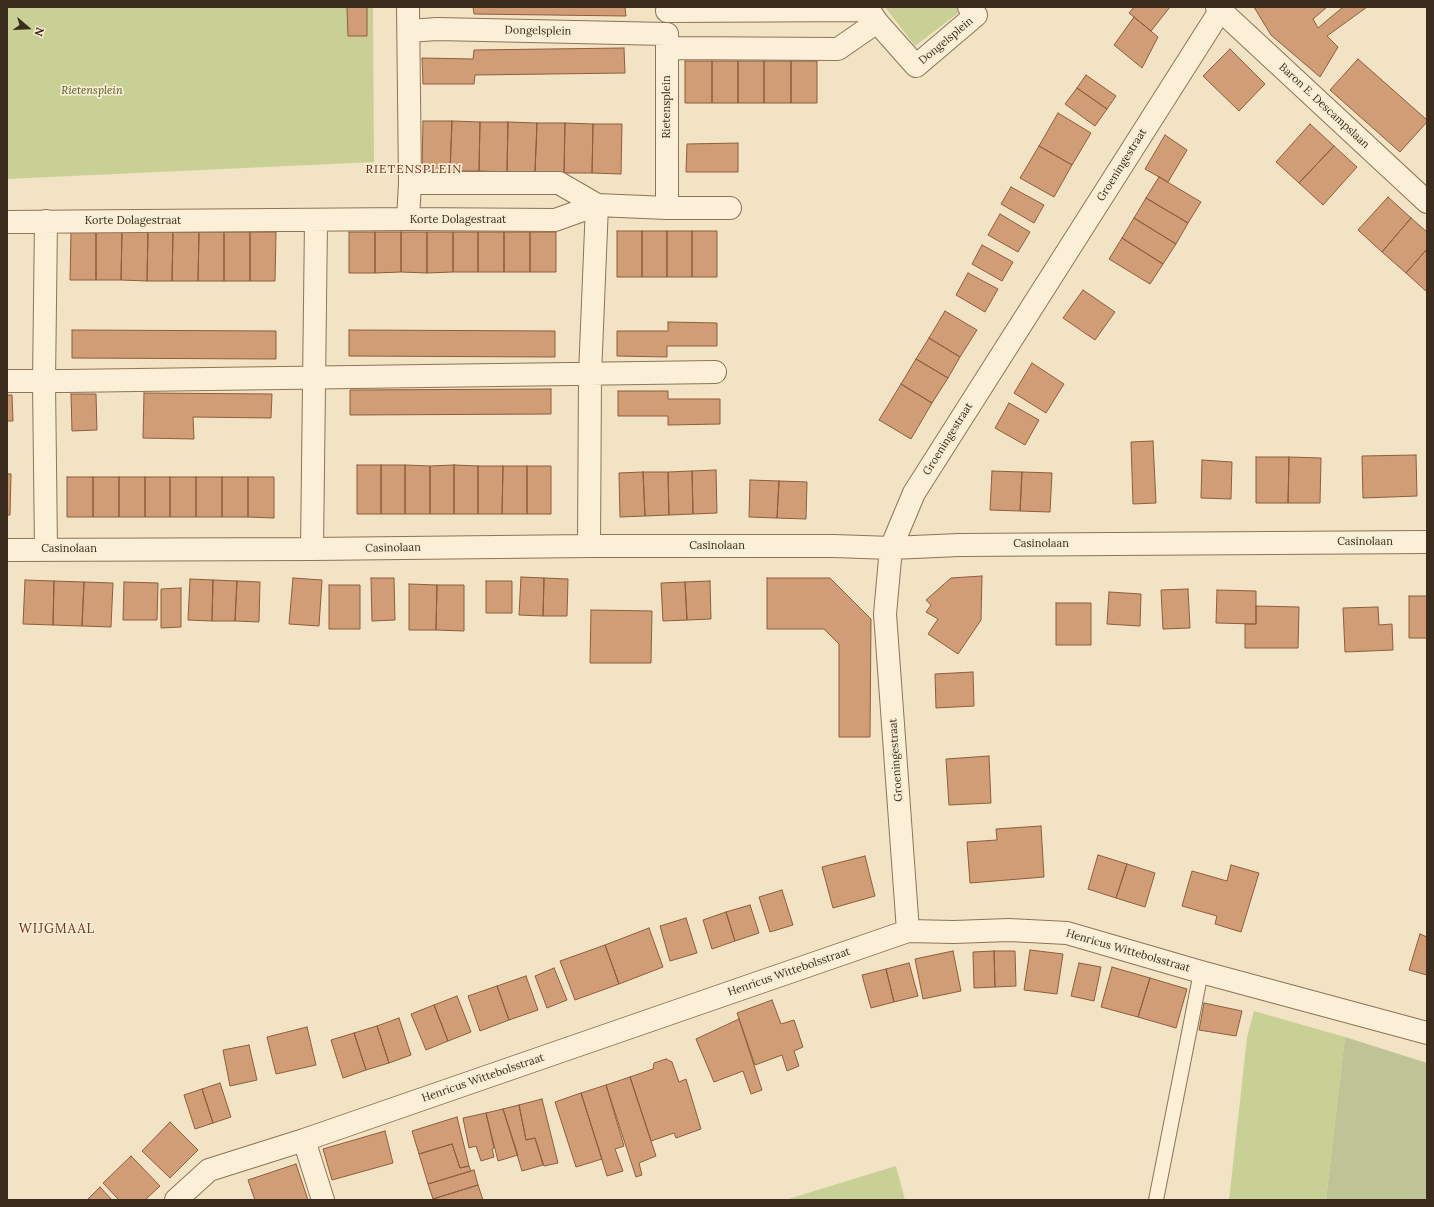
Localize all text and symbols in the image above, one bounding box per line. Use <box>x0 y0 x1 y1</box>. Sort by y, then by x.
north arrow <box>8 8 48 48</box>
street label: Dongelsplein <box>916 15 976 67</box>
street label: Dongelsplein <box>505 24 571 38</box>
text: N <box>31 26 47 38</box>
street label: Baron E. Descampslaan <box>1276 61 1372 151</box>
street label: Rietensplein <box>660 75 674 139</box>
park label: Rietensplein <box>61 84 123 98</box>
street label: Groeningestraat <box>1094 126 1150 204</box>
district label: RIETENSPLEIN <box>366 163 462 177</box>
street label: Korte Dolagestraat <box>410 213 506 227</box>
street label: Korte Dolagestraat <box>85 214 181 228</box>
street label: Groeningestraat <box>920 400 976 478</box>
street label: Casinolaan <box>1337 535 1393 549</box>
street label: Casinolaan <box>1013 537 1069 551</box>
street label: Casinolaan <box>689 539 745 553</box>
street label: Casinolaan <box>365 541 421 555</box>
street label: Casinolaan <box>41 542 97 556</box>
street label: Groeningestraat <box>887 718 905 802</box>
district label: WIJGMAAL <box>19 921 95 937</box>
street label: Henricus Wittebolsstraat <box>1064 927 1192 975</box>
street label: Henricus Wittebolsstraat <box>726 945 852 999</box>
street label: Henricus Wittebolsstraat <box>420 1051 546 1105</box>

